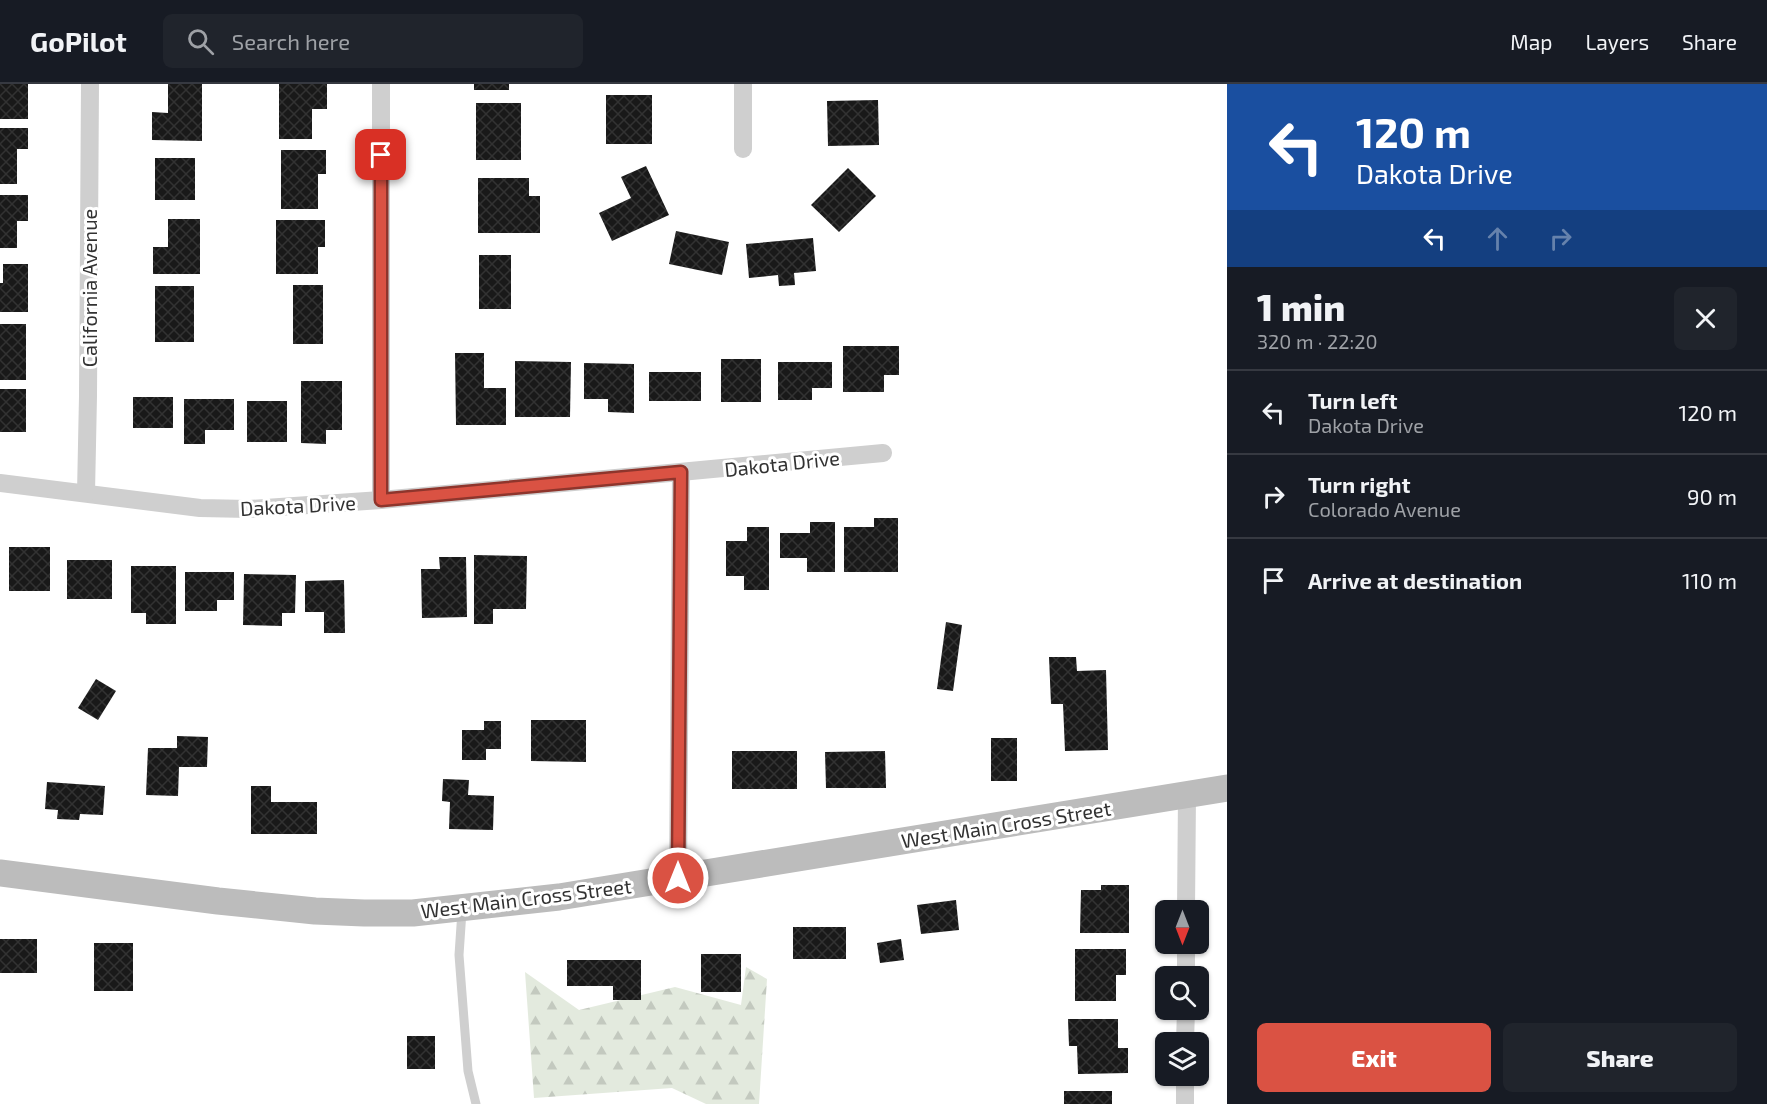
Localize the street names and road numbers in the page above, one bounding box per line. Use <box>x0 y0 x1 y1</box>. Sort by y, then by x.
street label: California Avenue <box>77 209 101 367</box>
street label: Dakota Drive <box>723 445 841 481</box>
street label: Dakota Drive <box>239 490 357 520</box>
street label: West Main Cross Street <box>899 796 1113 852</box>
street label: West Main Cross Street <box>419 873 633 923</box>

